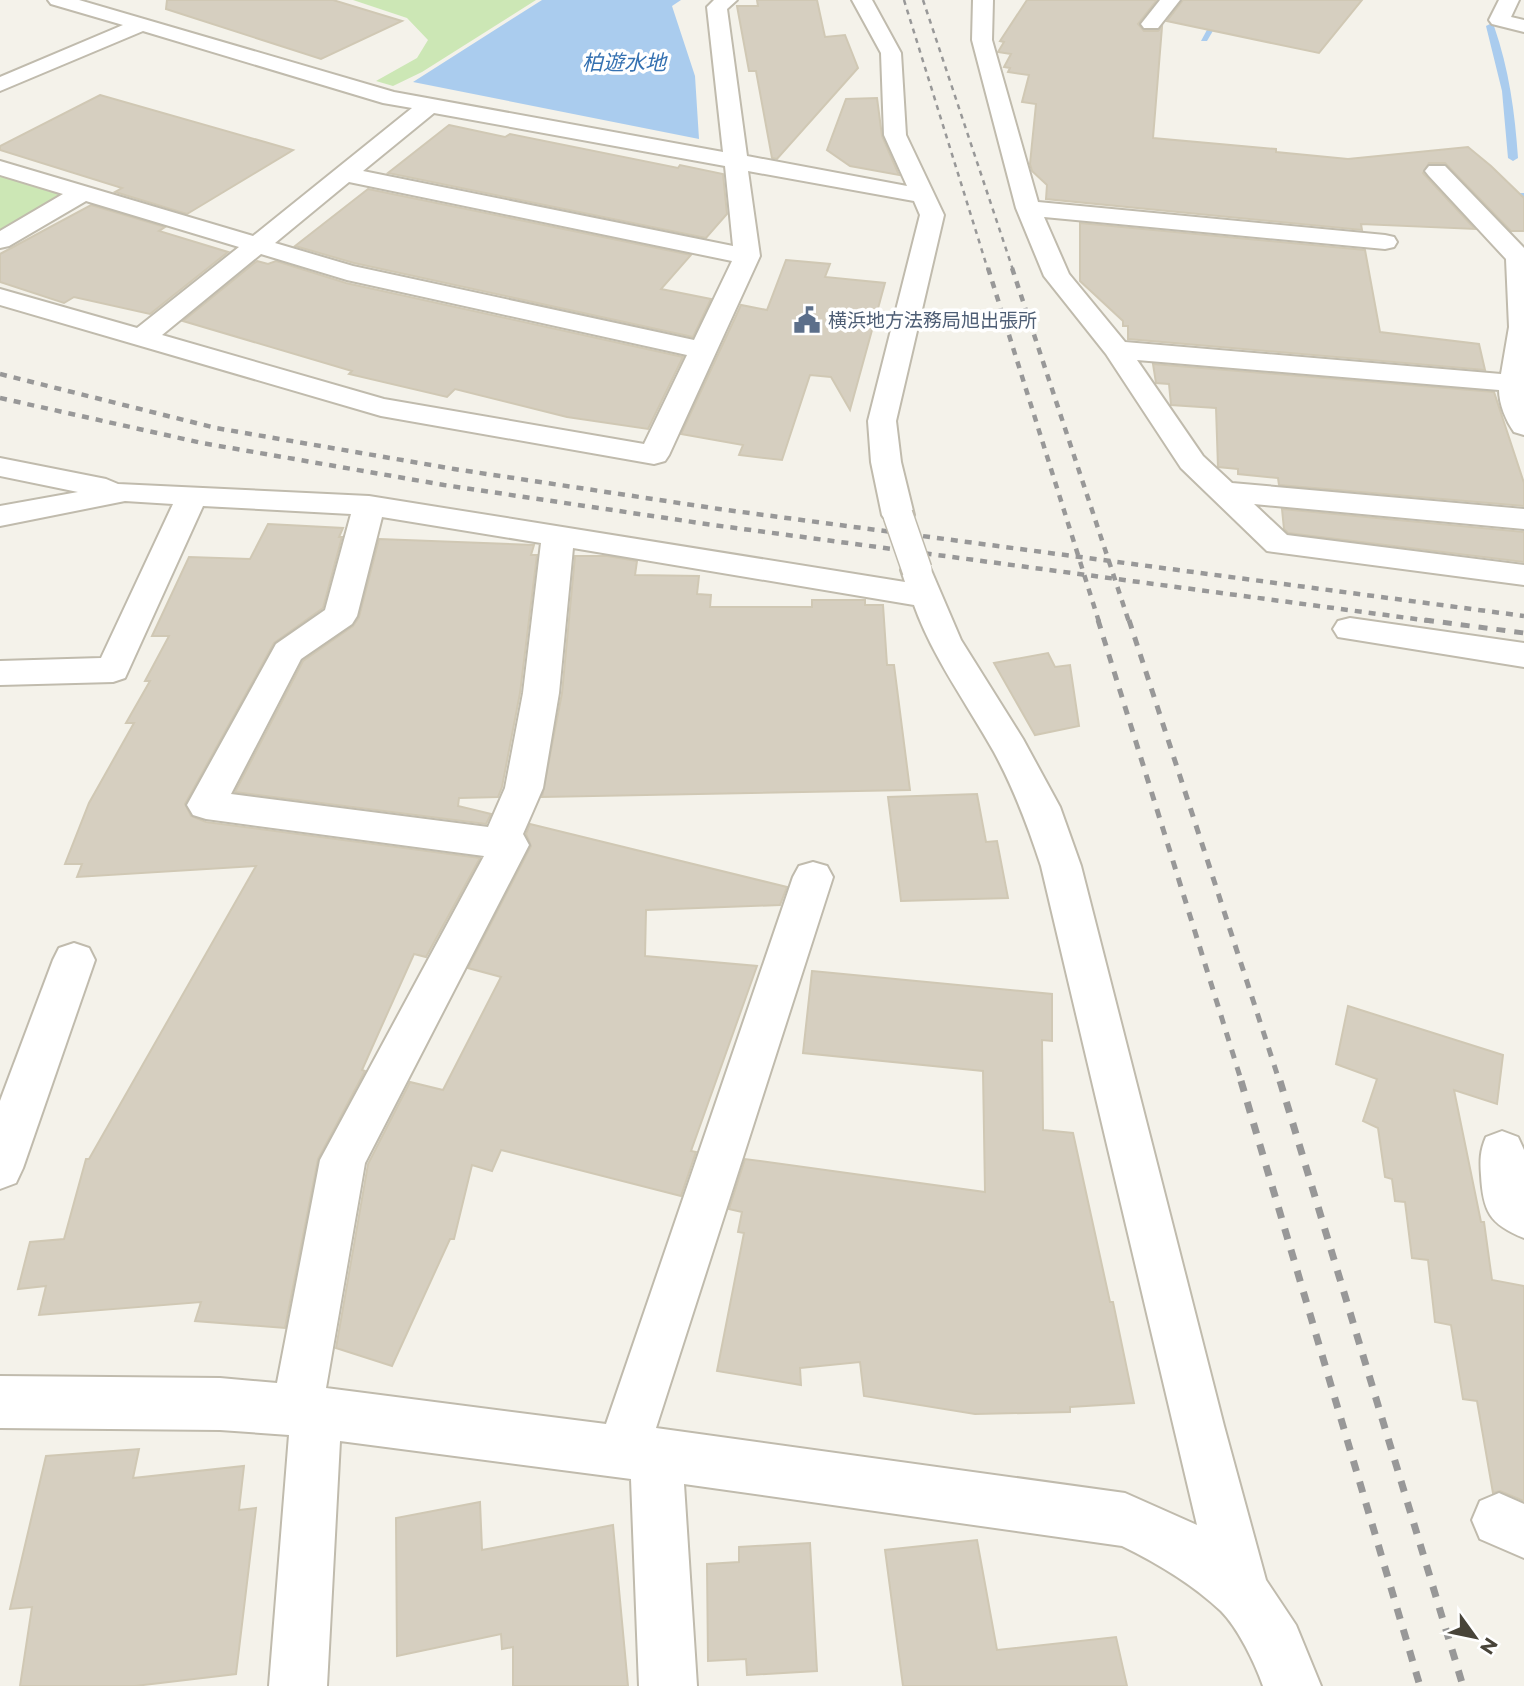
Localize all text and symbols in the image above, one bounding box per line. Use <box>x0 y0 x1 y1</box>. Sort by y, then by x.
water label: 柏遊水地 <box>582 50 668 75</box>
public building icon: 横浜地方法務局旭出張所 <box>792 305 822 335</box>
place label: 横浜地方法務局旭出張所 <box>828 309 1037 332</box>
north arrow <box>1440 1602 1510 1672</box>
text: N <box>1475 1633 1503 1659</box>

